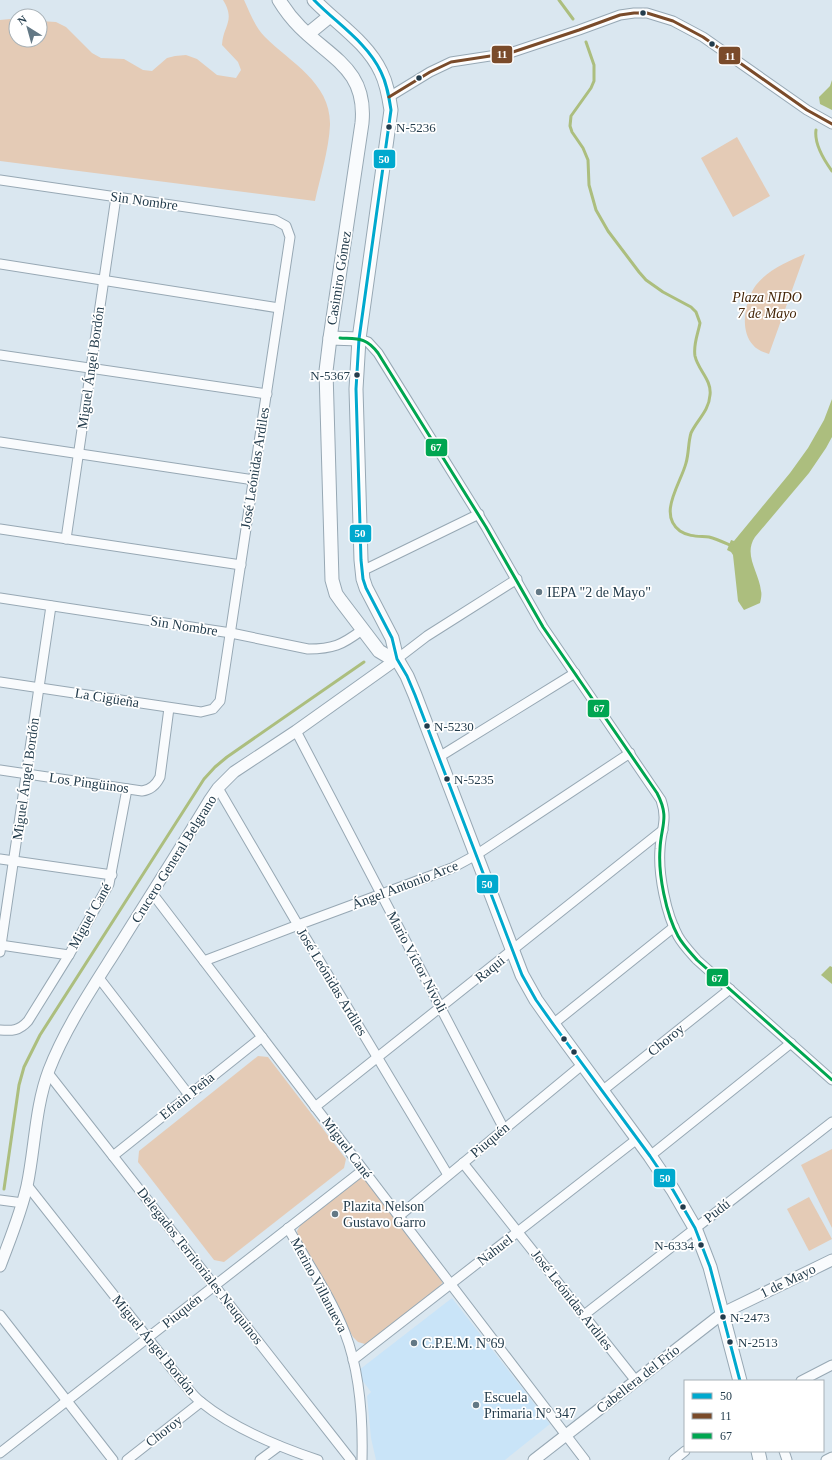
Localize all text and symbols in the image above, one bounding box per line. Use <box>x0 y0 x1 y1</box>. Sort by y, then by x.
north arrow <box>8 8 48 48</box>
unlabelled marker <box>638 8 648 18</box>
text: N <box>15 13 29 27</box>
unlabelled marker <box>707 39 717 49</box>
line badge: 11 <box>491 45 513 64</box>
line badge: 11 <box>718 46 741 65</box>
text: 11 <box>497 48 507 60</box>
text: 11 <box>725 50 735 62</box>
unlabelled marker <box>414 73 424 83</box>
place label: N-5236 <box>396 120 436 135</box>
marker: N-5236 <box>384 122 394 132</box>
line badge: 50 <box>373 149 396 169</box>
text: 50 <box>379 153 390 165</box>
street label: Sin Nombre <box>109 189 179 213</box>
street label: Casimiro Gómez <box>324 230 354 326</box>
park label: Plaza NIDO 7 de Mayo <box>731 290 802 321</box>
street label: Miguel Ángel Bordón <box>74 306 107 430</box>
place label: N-5367 <box>310 368 350 383</box>
marker: N-5367 <box>352 370 362 380</box>
street label: José Leónidas Ardiles <box>238 406 272 530</box>
line badge: 67 <box>425 438 448 457</box>
text: 67 <box>431 441 442 453</box>
line badge: 50 <box>349 524 372 543</box>
text: 50 <box>355 527 366 539</box>
place label: IEPA "2 de Mayo" <box>547 585 651 600</box>
marker: IEPA "2 de Mayo" <box>534 587 544 597</box>
street label: Sin Nombre <box>149 613 219 639</box>
street label: La Cigüeña <box>74 686 141 711</box>
line badge: 67 <box>587 699 610 718</box>
text: 67 <box>594 702 605 714</box>
street label: Miguel Ángel Bordón <box>9 717 42 841</box>
place label: N-5230 <box>434 719 474 734</box>
marker: N-5230 <box>422 721 432 731</box>
street label: Los Pingüinos <box>48 770 130 796</box>
place label: N-5235 <box>454 772 494 787</box>
marker: N-5235 <box>442 774 452 784</box>
street label: Crucero General Belgrano <box>129 792 219 926</box>
street label: Ángel Antonio Arce <box>349 857 460 912</box>
line badge: 50 <box>476 874 499 894</box>
text: 50 <box>482 878 493 890</box>
street label: Miguel Cané <box>66 881 114 951</box>
street label: Mario Víctor Nívoli <box>384 909 450 1015</box>
street label: José Leónidas Ardiles <box>294 925 370 1039</box>
street label: Raqui <box>472 953 508 985</box>
line badge: 67 <box>706 968 729 987</box>
text: 67 <box>712 972 723 984</box>
street label: Choroy <box>645 1021 687 1059</box>
unlabelled marker <box>559 1034 569 1044</box>
unlabelled marker <box>569 1047 579 1057</box>
street label: Efrain Peña <box>157 1069 218 1123</box>
street label: Miguel Cané <box>319 1114 375 1182</box>
street label: Piuquén <box>468 1120 512 1160</box>
line badge: 50 <box>653 1168 676 1188</box>
text: 50 <box>660 1172 671 1184</box>
street label: Delegados Territoriales Neuquinos <box>134 1185 266 1347</box>
street label: Pudú <box>701 1196 733 1226</box>
place label: Plazita Nelson Gustavo Garro <box>343 1199 426 1230</box>
unlabelled marker <box>678 1202 688 1212</box>
marker: Plazita Nelson Gustavo Garro <box>330 1209 340 1219</box>
street label: Nahuel <box>474 1232 516 1268</box>
street label: Merino Villanueva <box>288 1235 351 1336</box>
place label: N-6334 <box>654 1238 694 1253</box>
marker: N-6334 <box>696 1240 706 1250</box>
street label: José Leónidas Ardiles <box>528 1247 616 1353</box>
street label: 1 de Mayo <box>758 1261 818 1301</box>
street label: Piuquén <box>159 1291 205 1331</box>
street label: Miguel Ángel Bordón <box>109 1292 200 1398</box>
place label: N-2473 <box>730 1310 770 1325</box>
marker: N-2473 <box>718 1312 728 1322</box>
place label: N-2513 <box>738 1335 778 1350</box>
place label: C.P.E.M. Nº69 <box>422 1336 505 1351</box>
marker: N-2513 <box>725 1337 735 1347</box>
marker: C.P.E.M. Nº69 <box>409 1338 419 1348</box>
street label: Cabellera del Frío <box>594 1342 682 1416</box>
legend <box>684 1380 824 1452</box>
text: 50 <box>720 1389 732 1403</box>
place label: Escuela Primaria N° 347 <box>484 1390 576 1421</box>
marker: Escuela Primaria N° 347 <box>471 1400 481 1410</box>
text: 11 <box>720 1409 732 1423</box>
street label: Choroy <box>143 1412 185 1450</box>
text: 67 <box>720 1429 732 1443</box>

